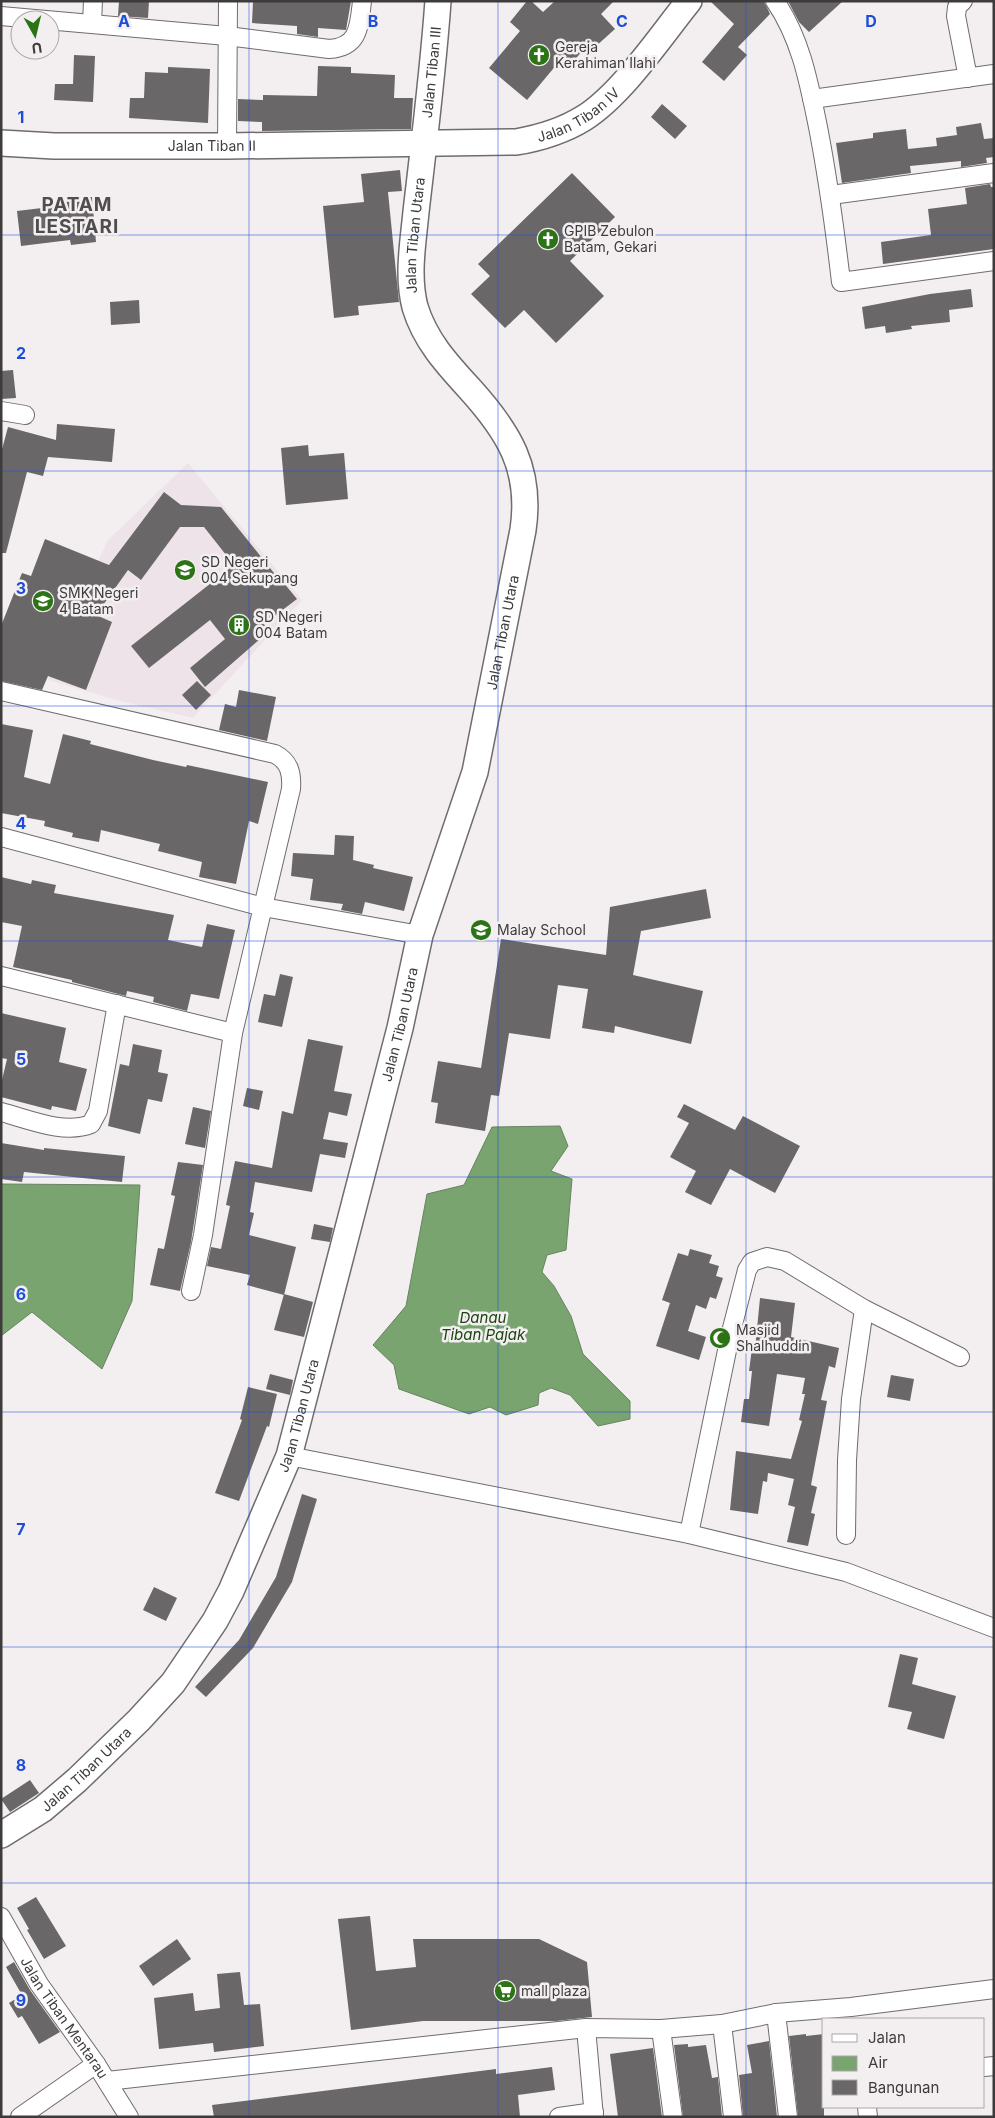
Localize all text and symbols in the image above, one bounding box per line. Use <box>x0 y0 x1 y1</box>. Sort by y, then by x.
north arrow <box>10 10 60 60</box>
text: A <box>118 11 130 31</box>
text: B <box>368 11 378 31</box>
text: C <box>616 11 628 31</box>
text: D <box>865 11 877 31</box>
street label: Jalan Tiban III <box>418 26 444 119</box>
place label: Gereja Kerahiman Ilahi <box>555 38 656 71</box>
text: U <box>31 39 43 57</box>
church icon: Gereja Kerahiman Ilahi <box>527 43 551 67</box>
street label: Jalan Tiban IV <box>535 83 623 145</box>
text: 1 <box>18 107 24 127</box>
street label: Jalan Tiban II <box>168 137 256 154</box>
street label: Jalan Tiban Utara <box>402 176 428 294</box>
district label: PATAM LESTARI <box>35 193 119 238</box>
place label: GPIB Zebulon Batam, Gekari <box>564 222 657 255</box>
church icon: GPIB Zebulon Batam, Gekari <box>536 227 560 251</box>
text: 2 <box>16 343 26 363</box>
place label: SD Negeri 004 Sekupang <box>201 553 298 586</box>
school or university icon: SD Negeri 004 Sekupang <box>173 558 197 582</box>
street label: Jalan Tiban Utara <box>482 573 522 691</box>
text: 3 <box>16 578 26 598</box>
place label: SMK Negeri 4 Batam <box>59 584 138 617</box>
school or university icon: SMK Negeri 4 Batam <box>31 589 55 613</box>
place label: SD Negeri 004 Batam <box>255 608 327 641</box>
building icon: SD Negeri 004 Batam <box>227 613 251 637</box>
text: 4 <box>16 813 27 833</box>
school or university icon: Malay School <box>469 918 493 942</box>
place label: Malay School <box>497 921 586 938</box>
street label: Jalan Tiban Utara <box>377 966 421 1083</box>
text: 5 <box>16 1049 26 1069</box>
text: 6 <box>16 1284 26 1304</box>
water label: Danau Tiban Pajak <box>441 1308 526 1344</box>
place label: Masjid Shalhuddin <box>736 1321 810 1354</box>
mosque icon: Masjid Shalhuddin <box>708 1326 732 1350</box>
street label: Jalan Tiban Utara <box>274 1357 322 1475</box>
text: 7 <box>16 1519 26 1539</box>
street label: Jalan Tiban Utara <box>37 1723 135 1815</box>
text: 8 <box>16 1755 26 1775</box>
street label: Jalan Tiban Mentarau <box>17 1954 112 2081</box>
supermarket icon: mall plaza <box>493 1979 517 2003</box>
place label: mall plaza <box>521 1982 587 1999</box>
text: 9 <box>16 1990 26 2010</box>
legend <box>822 2018 985 2108</box>
text: Jalan <box>868 2028 906 2047</box>
text: Air <box>868 2053 888 2072</box>
text: Bangunan <box>868 2078 939 2097</box>

